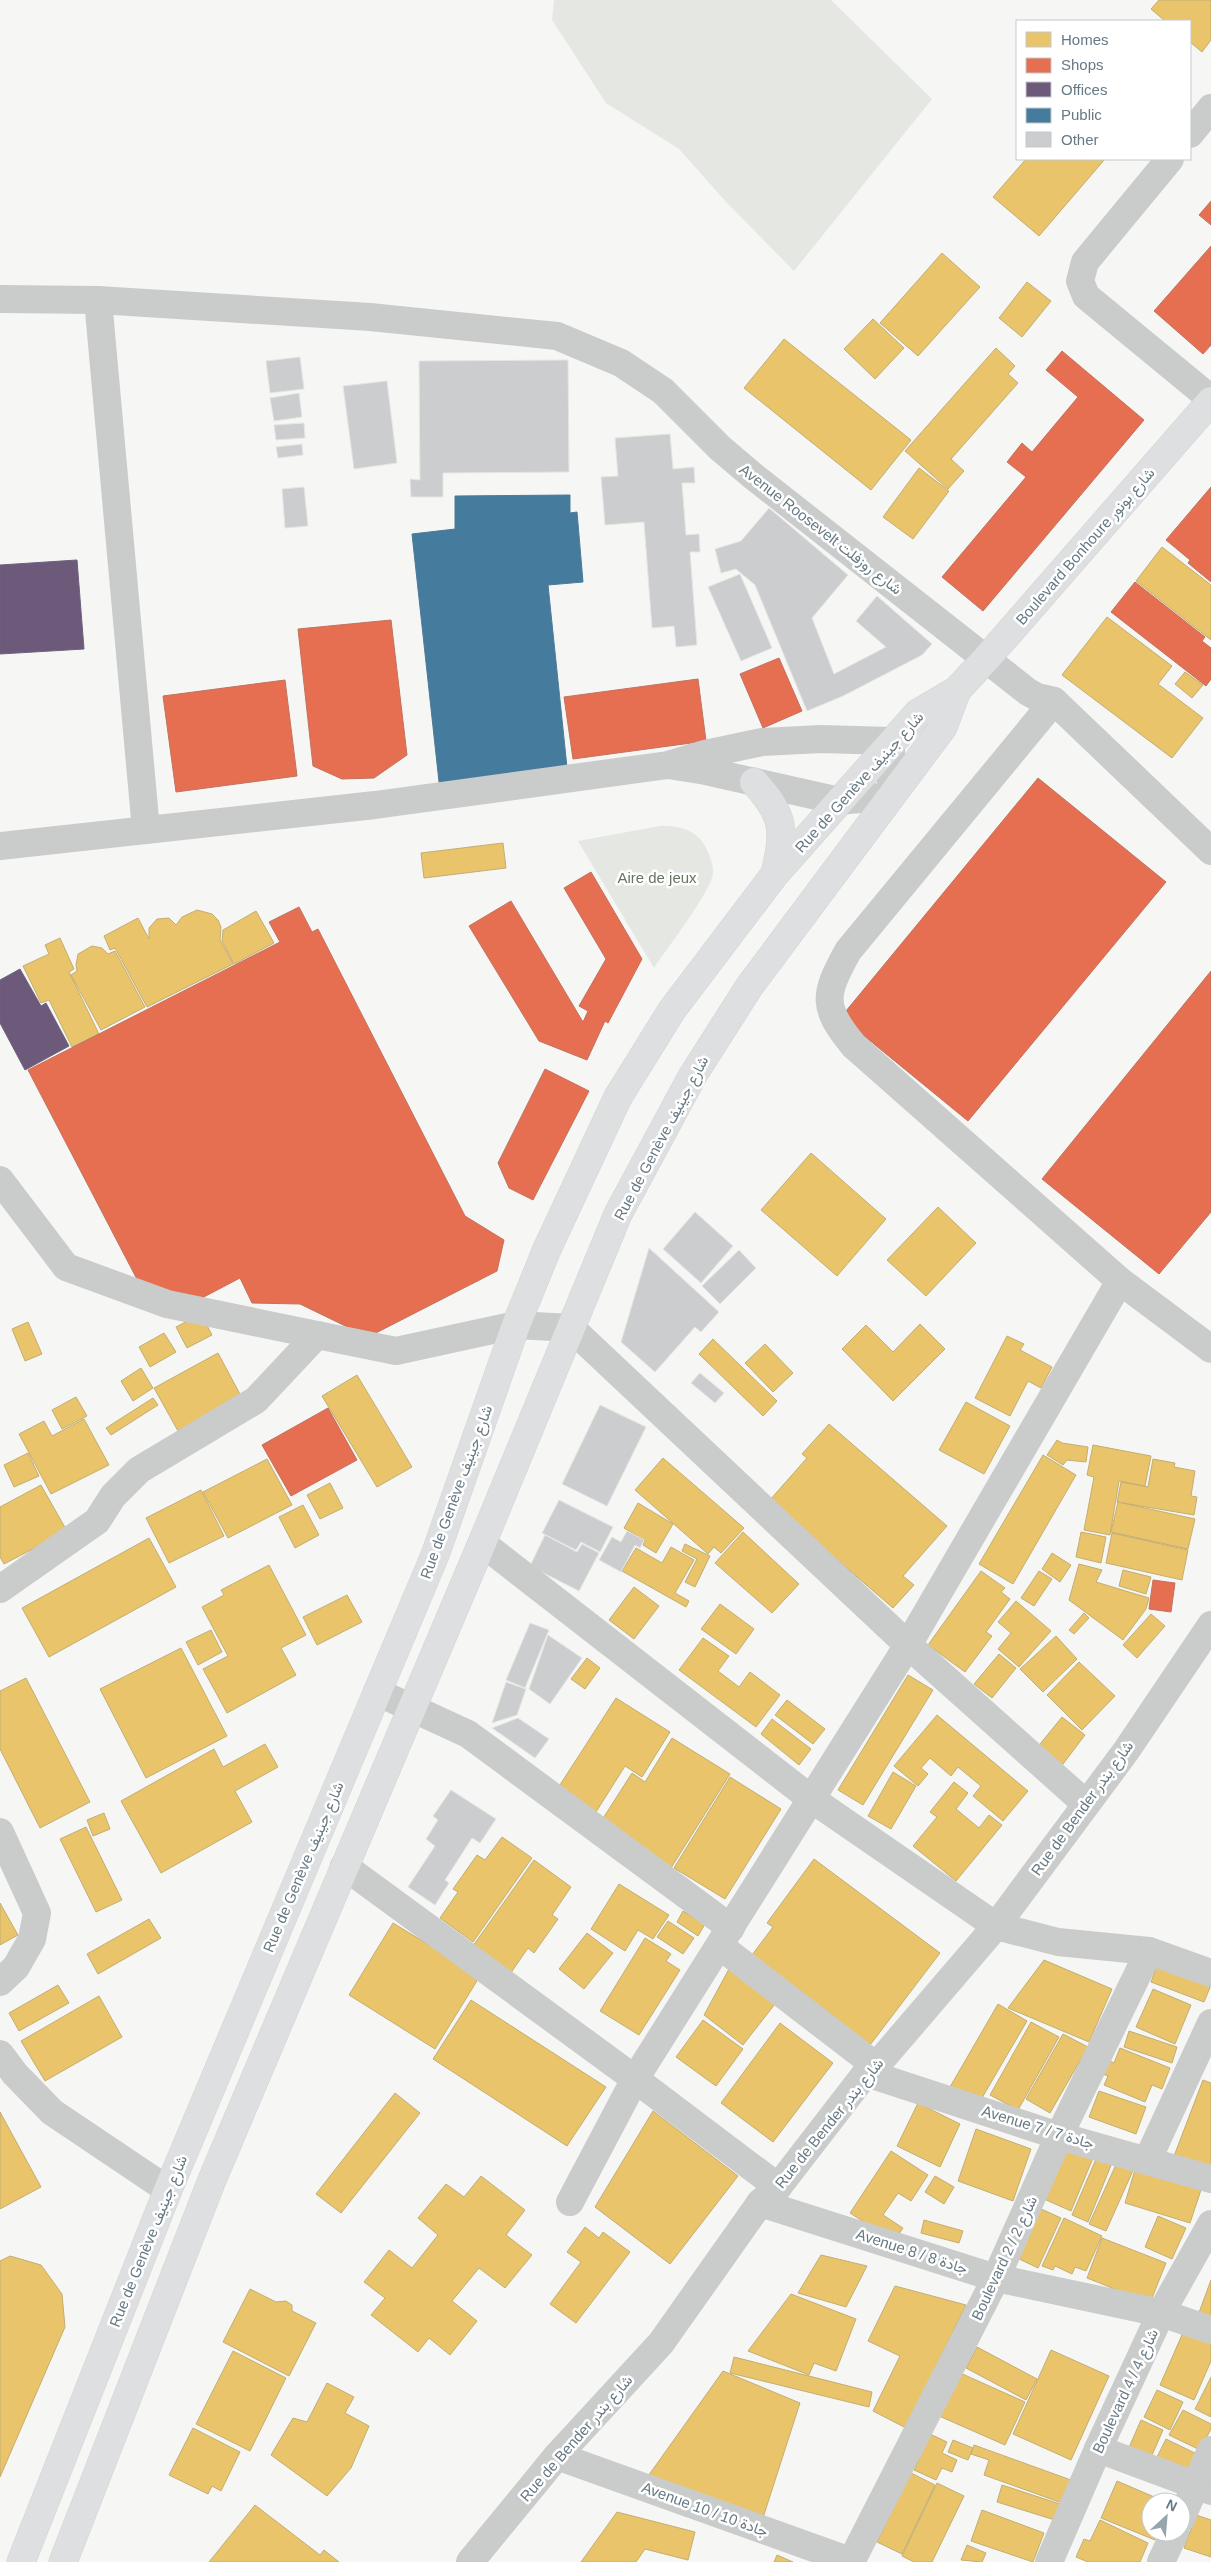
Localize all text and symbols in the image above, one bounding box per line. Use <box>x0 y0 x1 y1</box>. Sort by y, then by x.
legend <box>1016 20 1191 160</box>
text: Homes <box>1061 31 1109 48</box>
text: Shops <box>1061 56 1104 73</box>
text: Offices <box>1061 81 1107 98</box>
text: Public <box>1061 106 1102 123</box>
text: Other <box>1061 131 1099 148</box>
street label: Avenue Roosevelt شارع روزفلت <box>735 460 906 600</box>
street label: Boulevard Bonhoure شارع بونور <box>1012 464 1160 630</box>
street label: Rue de Genève شارع جينيف <box>791 708 929 858</box>
park label: Aire de jeux <box>617 869 697 886</box>
street label: Rue de Genève شارع جينيف <box>610 1053 714 1224</box>
street label: Rue de Genève شارع جينيف <box>417 1403 498 1582</box>
street label: Rue de Bender شارع بندر <box>1028 1737 1139 1880</box>
street label: Rue de Genève شارع جينيف <box>259 1779 350 1956</box>
street label: Rue de Bender شارع بندر <box>771 2055 889 2193</box>
street label: Avenue 7 / جادة 7 <box>980 2102 1096 2153</box>
street label: Rue de Genève شارع جينيف <box>106 2153 193 2330</box>
street label: Boulevard 2 / شارع 2 <box>968 2193 1043 2324</box>
street label: Avenue 8 / جادة 8 <box>854 2225 970 2278</box>
street label: Boulevard 4 / شارع 4 <box>1089 2326 1164 2457</box>
street label: Rue de Bender شارع بندر <box>516 2371 638 2507</box>
street label: Avenue 10 / جادة 10 <box>639 2478 770 2541</box>
north arrow <box>1141 2492 1191 2542</box>
text: N <box>1164 2496 1180 2515</box>

